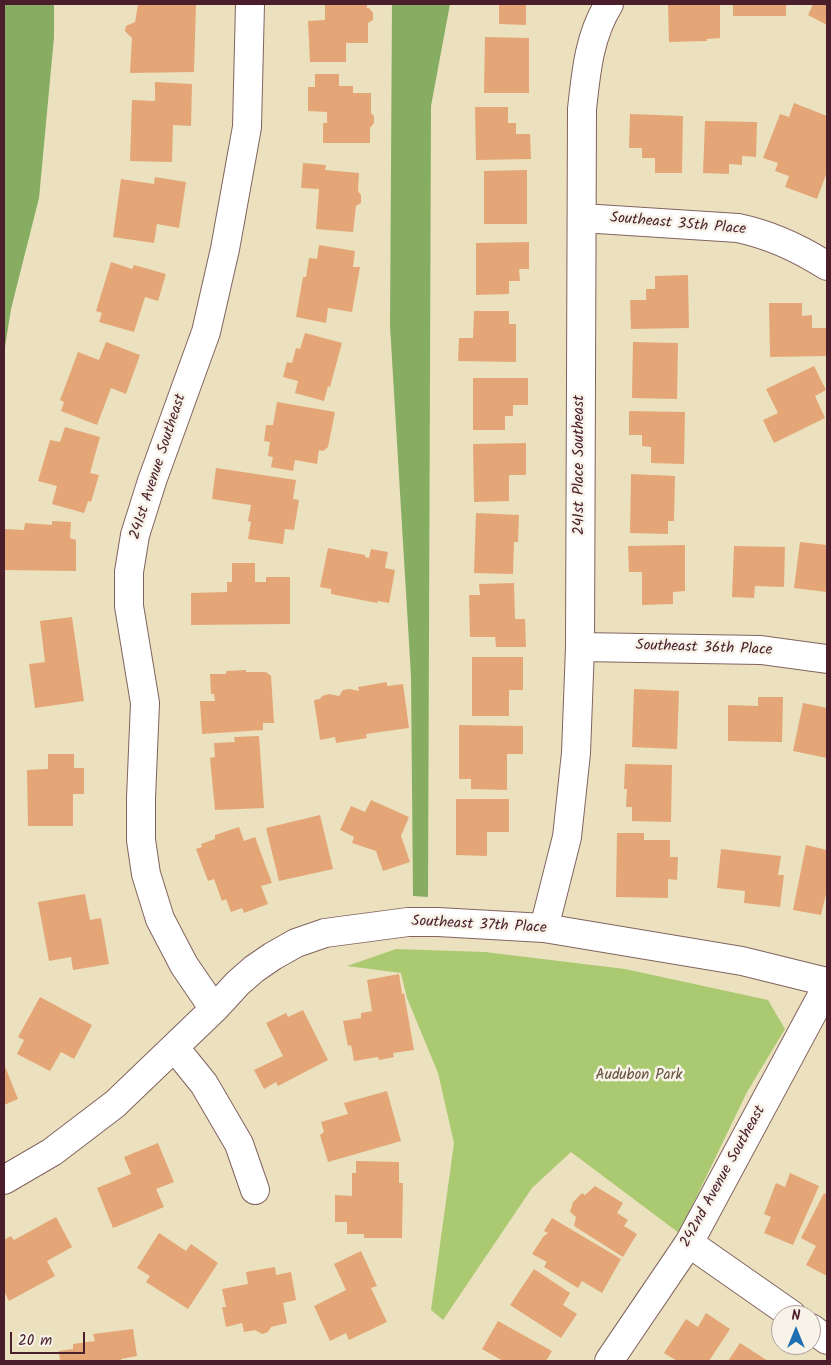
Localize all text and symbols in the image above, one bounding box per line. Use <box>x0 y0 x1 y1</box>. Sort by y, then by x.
street label: Southeast 35th Place <box>609 210 747 240</box>
street label: 241st Avenue Southeast <box>127 392 191 542</box>
street label: 241st Place Southeast <box>571 395 589 535</box>
street label: Southeast 36th Place <box>635 638 773 660</box>
street label: Southeast 37th Place <box>411 913 547 939</box>
park label: Audubon Park <box>596 1067 682 1085</box>
street label: 242nd Avenue Southeast <box>678 1103 770 1251</box>
north arrow <box>771 1305 821 1355</box>
text: N <box>792 1305 800 1327</box>
scale bar <box>12 1322 88 1354</box>
text: 20 m <box>18 1329 52 1353</box>

